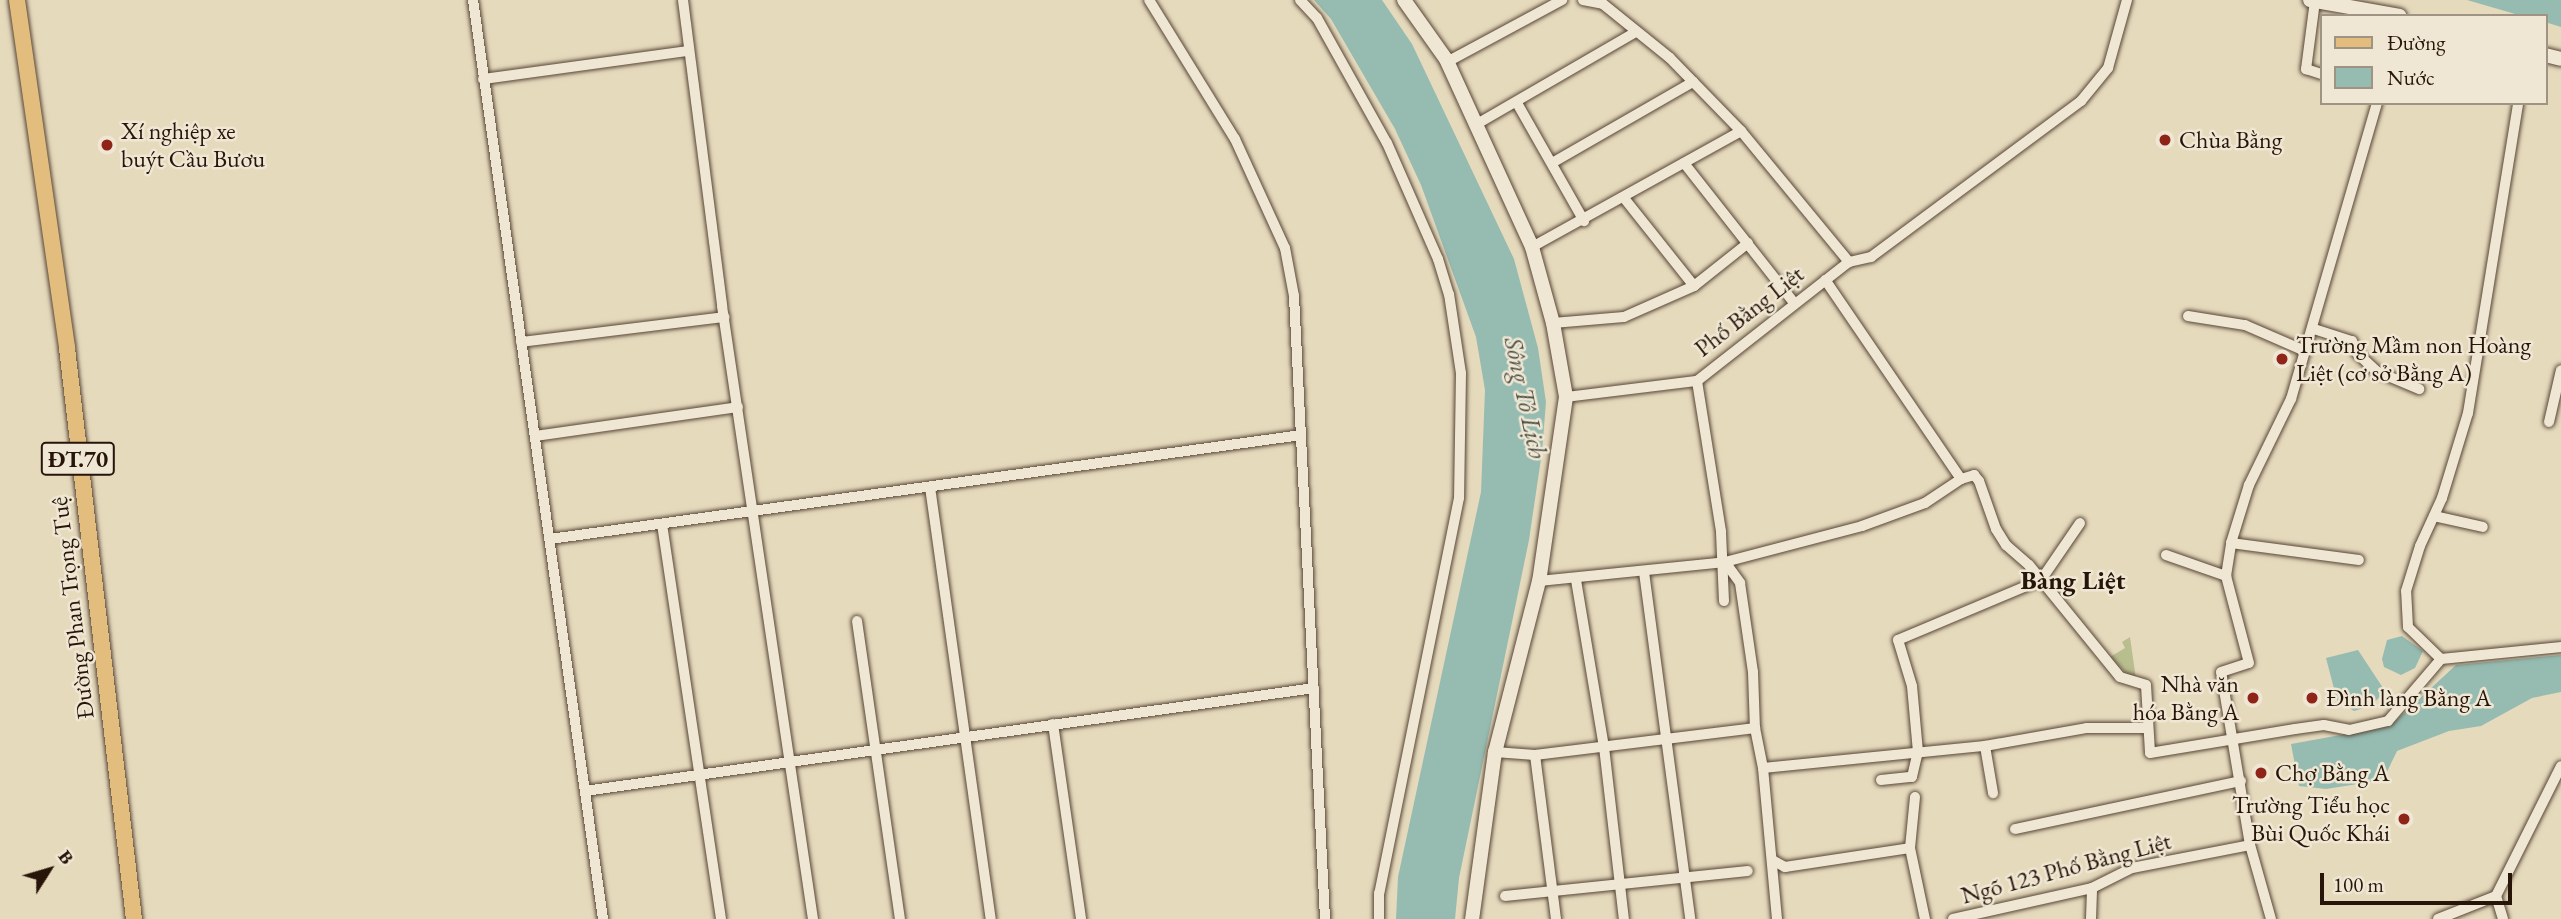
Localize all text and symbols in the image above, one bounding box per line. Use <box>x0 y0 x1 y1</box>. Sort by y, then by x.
legend <box>2320 14 2547 105</box>
text: Đường <box>2387 29 2445 56</box>
text: Nước <box>2387 64 2435 91</box>
place label: Xí nghiệp xe buýt Cầu Bươu <box>121 117 265 173</box>
place label: Chùa Bằng <box>2179 126 2282 154</box>
marker: Chùa Bằng <box>2157 132 2173 148</box>
marker: Xí nghiệp xe buýt Cầu Bươu <box>99 137 115 153</box>
street label: Phố Bằng Liệt <box>1689 259 1809 363</box>
place label: Trường Mầm non Hoàng Liệt (cơ sở Bằng A) <box>2296 331 2531 387</box>
water label: Sông Tô Lịch <box>1497 334 1553 462</box>
marker: Trường Mầm non Hoàng Liệt (cơ sở Bằng A) <box>2274 351 2290 367</box>
road number: ĐT.70 <box>40 440 116 478</box>
street label: Đường Phan Trọng Tuệ <box>44 495 100 721</box>
district label: Bàng Liệt <box>2020 565 2126 597</box>
place label: Nhà văn hóa Bằng A <box>2133 670 2239 726</box>
place label: Đình làng Bằng A <box>2326 684 2491 712</box>
marker: Nhà văn hóa Bằng A <box>2245 690 2261 706</box>
marker: Đình làng Bằng A <box>2304 690 2320 706</box>
place label: Chợ Bằng A <box>2275 759 2390 787</box>
marker: Chợ Bằng A <box>2253 765 2269 781</box>
place label: Trường Tiểu học Bùi Quốc Khái <box>2232 791 2390 847</box>
marker: Trường Tiểu học Bùi Quốc Khái <box>2396 811 2412 827</box>
street label: Ngõ 123 Phố Bằng Liệt <box>1958 826 2174 910</box>
north arrow <box>14 835 84 905</box>
text: B <box>53 845 80 869</box>
scale bar <box>2323 860 2516 904</box>
text: 100 m <box>2333 871 2384 898</box>

